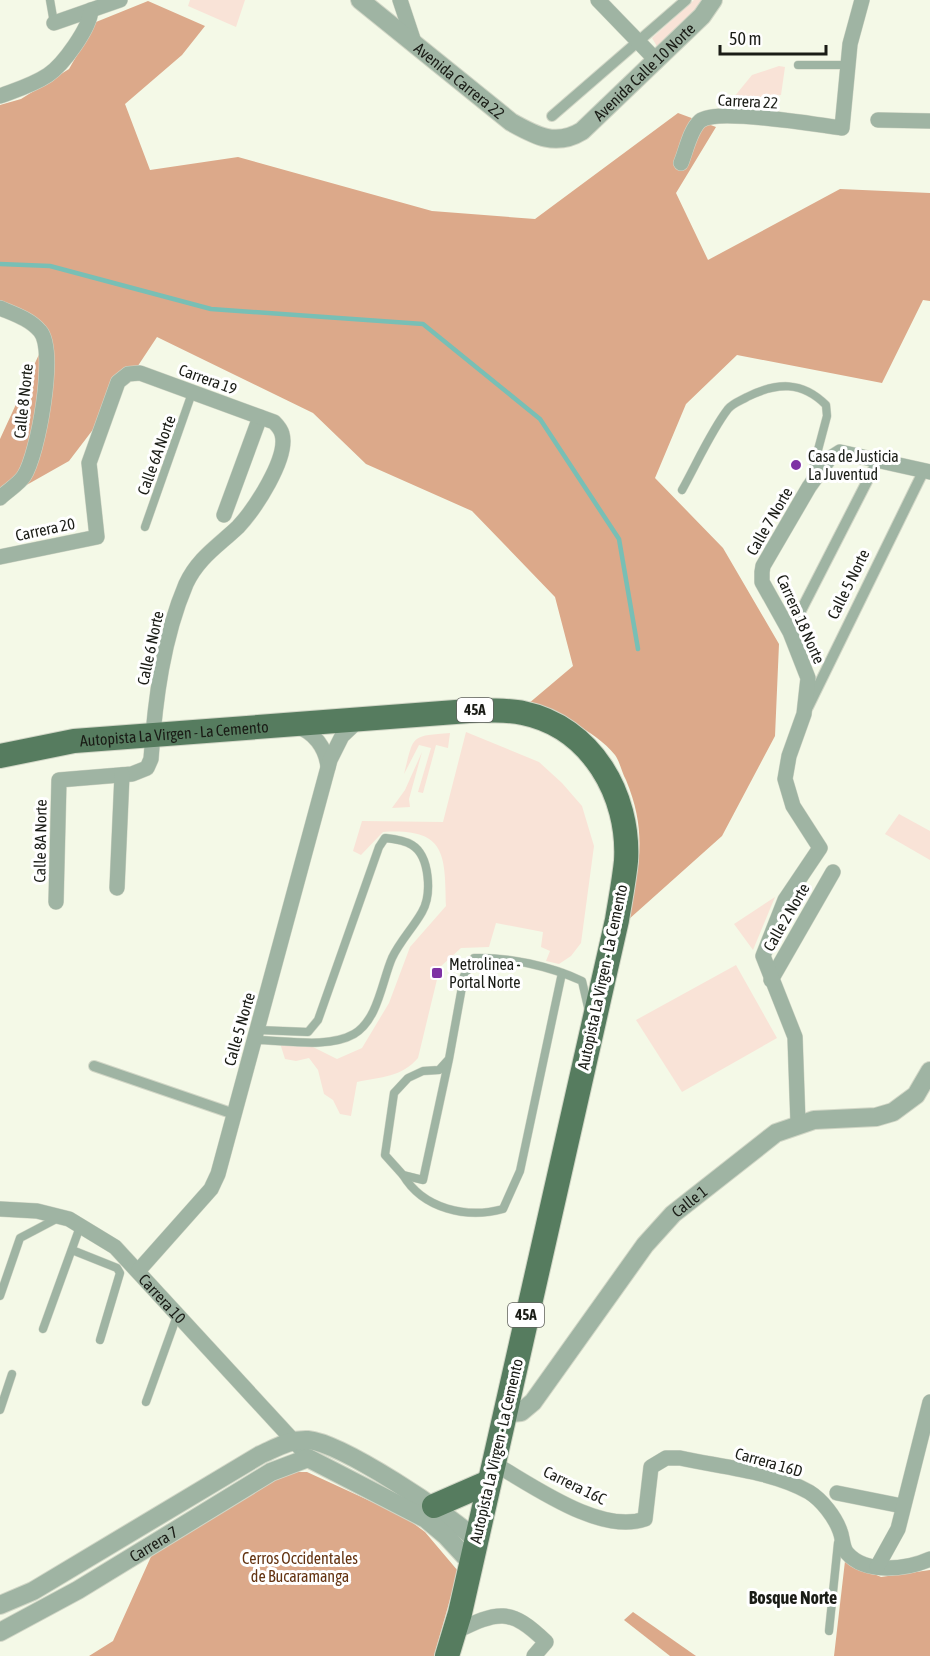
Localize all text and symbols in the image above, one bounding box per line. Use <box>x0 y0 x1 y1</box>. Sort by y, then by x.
scale bar <box>720 18 826 56</box>
street label: Avenida Calle 10 Norte <box>590 19 698 124</box>
text: 50 m <box>729 28 761 49</box>
street label: Avenida Carrera 22 <box>411 39 508 122</box>
street label: Carrera 22 <box>717 90 779 112</box>
street label: Carrera 19 <box>177 360 239 398</box>
street label: Calle 8 Norte <box>10 363 36 439</box>
street label: Calle 6A Norte <box>133 413 179 497</box>
place label: Casa de Justicia La Juventud <box>808 447 899 483</box>
marker: Casa de Justicia La Juventud <box>789 458 803 472</box>
street label: Calle 7 Norte <box>742 484 796 558</box>
street label: Carrera 20 <box>14 514 76 544</box>
street label: Calle 5 Norte <box>823 546 873 622</box>
street label: Carrera 18 Norte <box>773 572 829 666</box>
street label: Calle 6 Norte <box>133 609 167 687</box>
road number: 45A <box>457 698 493 722</box>
street label: Autopista La Virgen - La Cemento <box>79 717 269 750</box>
street label: Calle 8A Norte <box>30 799 50 883</box>
street label: Calle 2 Norte <box>759 880 813 954</box>
street label: Autopista La Virgen - La Cemento <box>574 883 631 1072</box>
place label: Metrolinea - Portal Norte <box>449 955 520 991</box>
marker: Metrolinea - Portal Norte <box>430 966 444 980</box>
street label: Calle 5 Norte <box>220 990 258 1068</box>
street label: Calle 1 <box>668 1182 711 1221</box>
street label: Carrera 10 <box>135 1270 190 1327</box>
road number: 45A <box>508 1303 544 1327</box>
street label: Autopista La Virgen - La Cemento <box>466 1357 527 1545</box>
street label: Carrera 16D <box>733 1444 805 1480</box>
street label: Carrera 16C <box>541 1462 609 1508</box>
street label: Carrera 7 <box>126 1522 181 1565</box>
park label: Cerros Occidentales de Bucaramanga <box>242 1549 358 1586</box>
district label: Bosque Norte <box>749 1587 837 1608</box>

